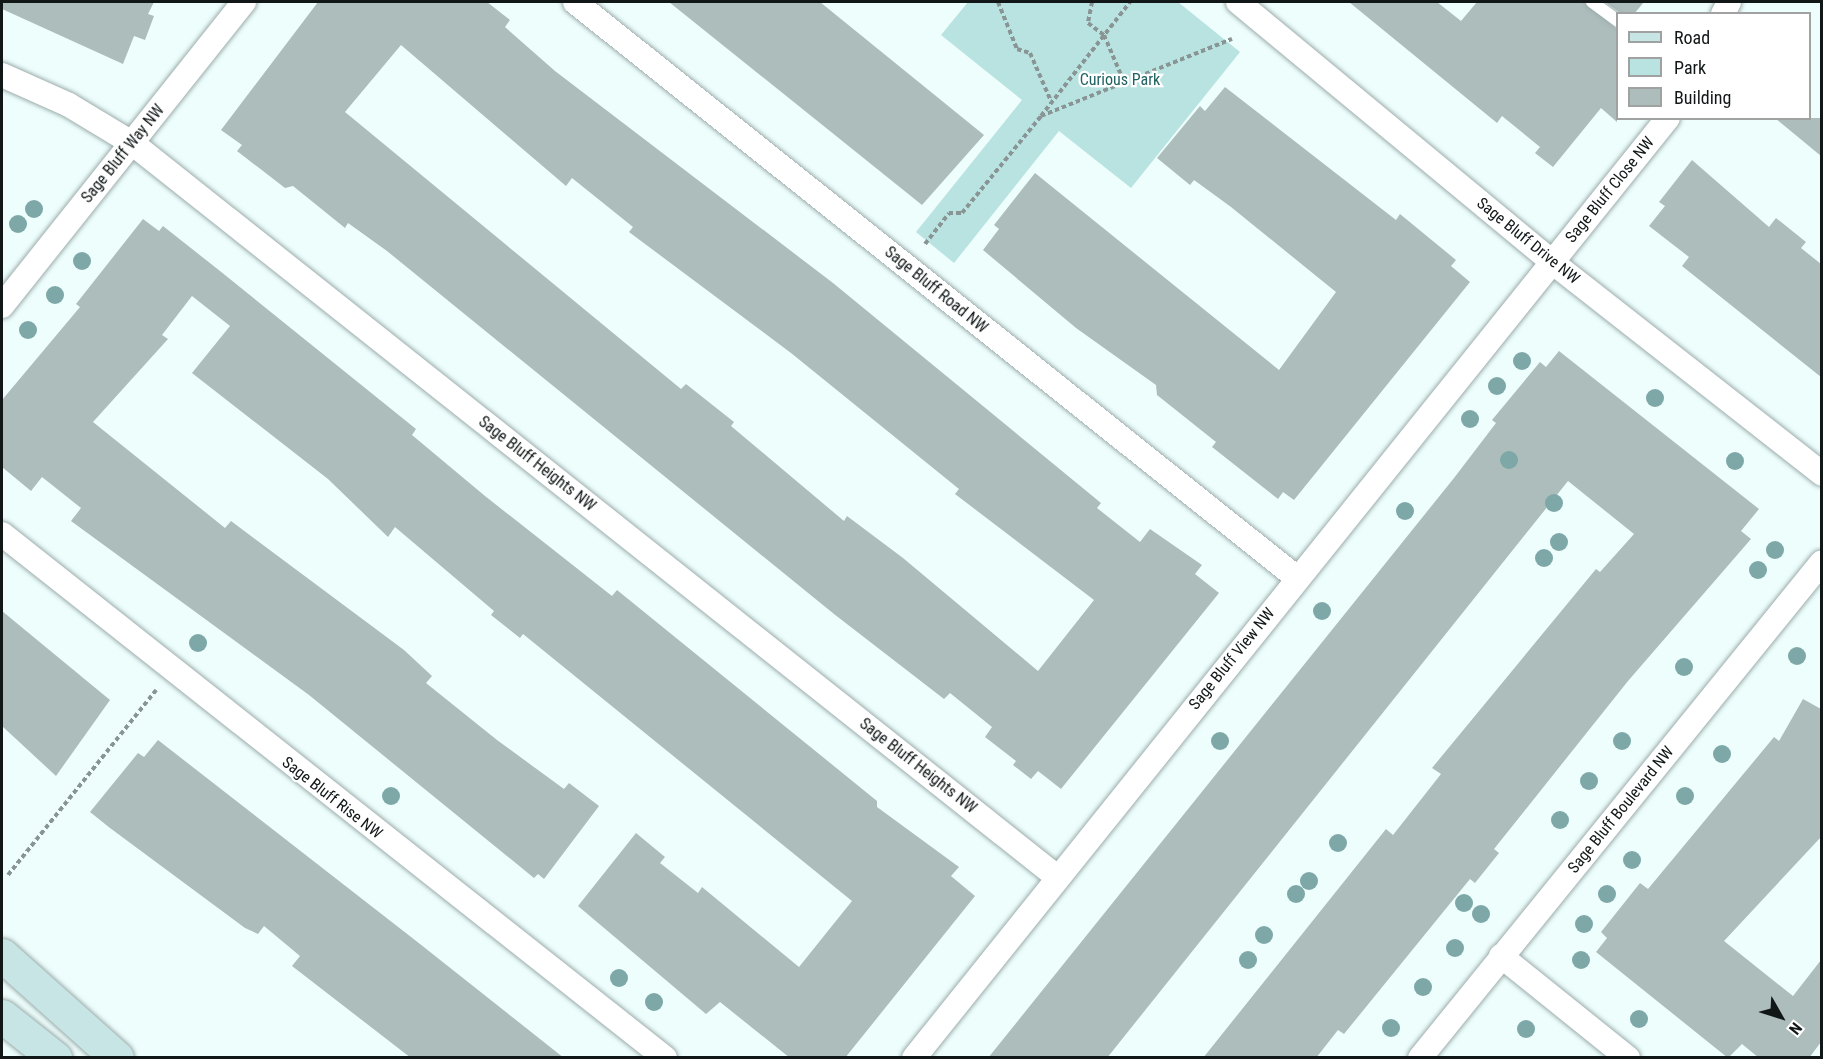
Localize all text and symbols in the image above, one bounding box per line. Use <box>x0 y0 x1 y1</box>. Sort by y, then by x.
legend <box>1616 12 1811 120</box>
text: Road <box>1674 27 1710 48</box>
text: Park <box>1674 57 1706 78</box>
park label: Curious Park <box>1080 70 1160 90</box>
text: Building <box>1674 87 1731 108</box>
street label: Sage Bluff Way NW <box>78 101 168 207</box>
street label: Sage Bluff Close NW <box>1562 133 1658 247</box>
street label: Sage Bluff Drive NW <box>1473 194 1583 288</box>
street label: Sage Bluff Road NW <box>881 243 991 337</box>
street label: Sage Bluff Heights NW <box>475 412 599 516</box>
street label: Sage Bluff View NW <box>1185 604 1279 714</box>
street label: Sage Bluff Heights NW <box>856 714 980 818</box>
street label: Sage Bluff Boulevard NW <box>1564 743 1678 877</box>
street label: Sage Bluff Rise NW <box>278 753 386 843</box>
north arrow <box>1751 987 1811 1047</box>
text: N <box>1785 1019 1806 1038</box>

